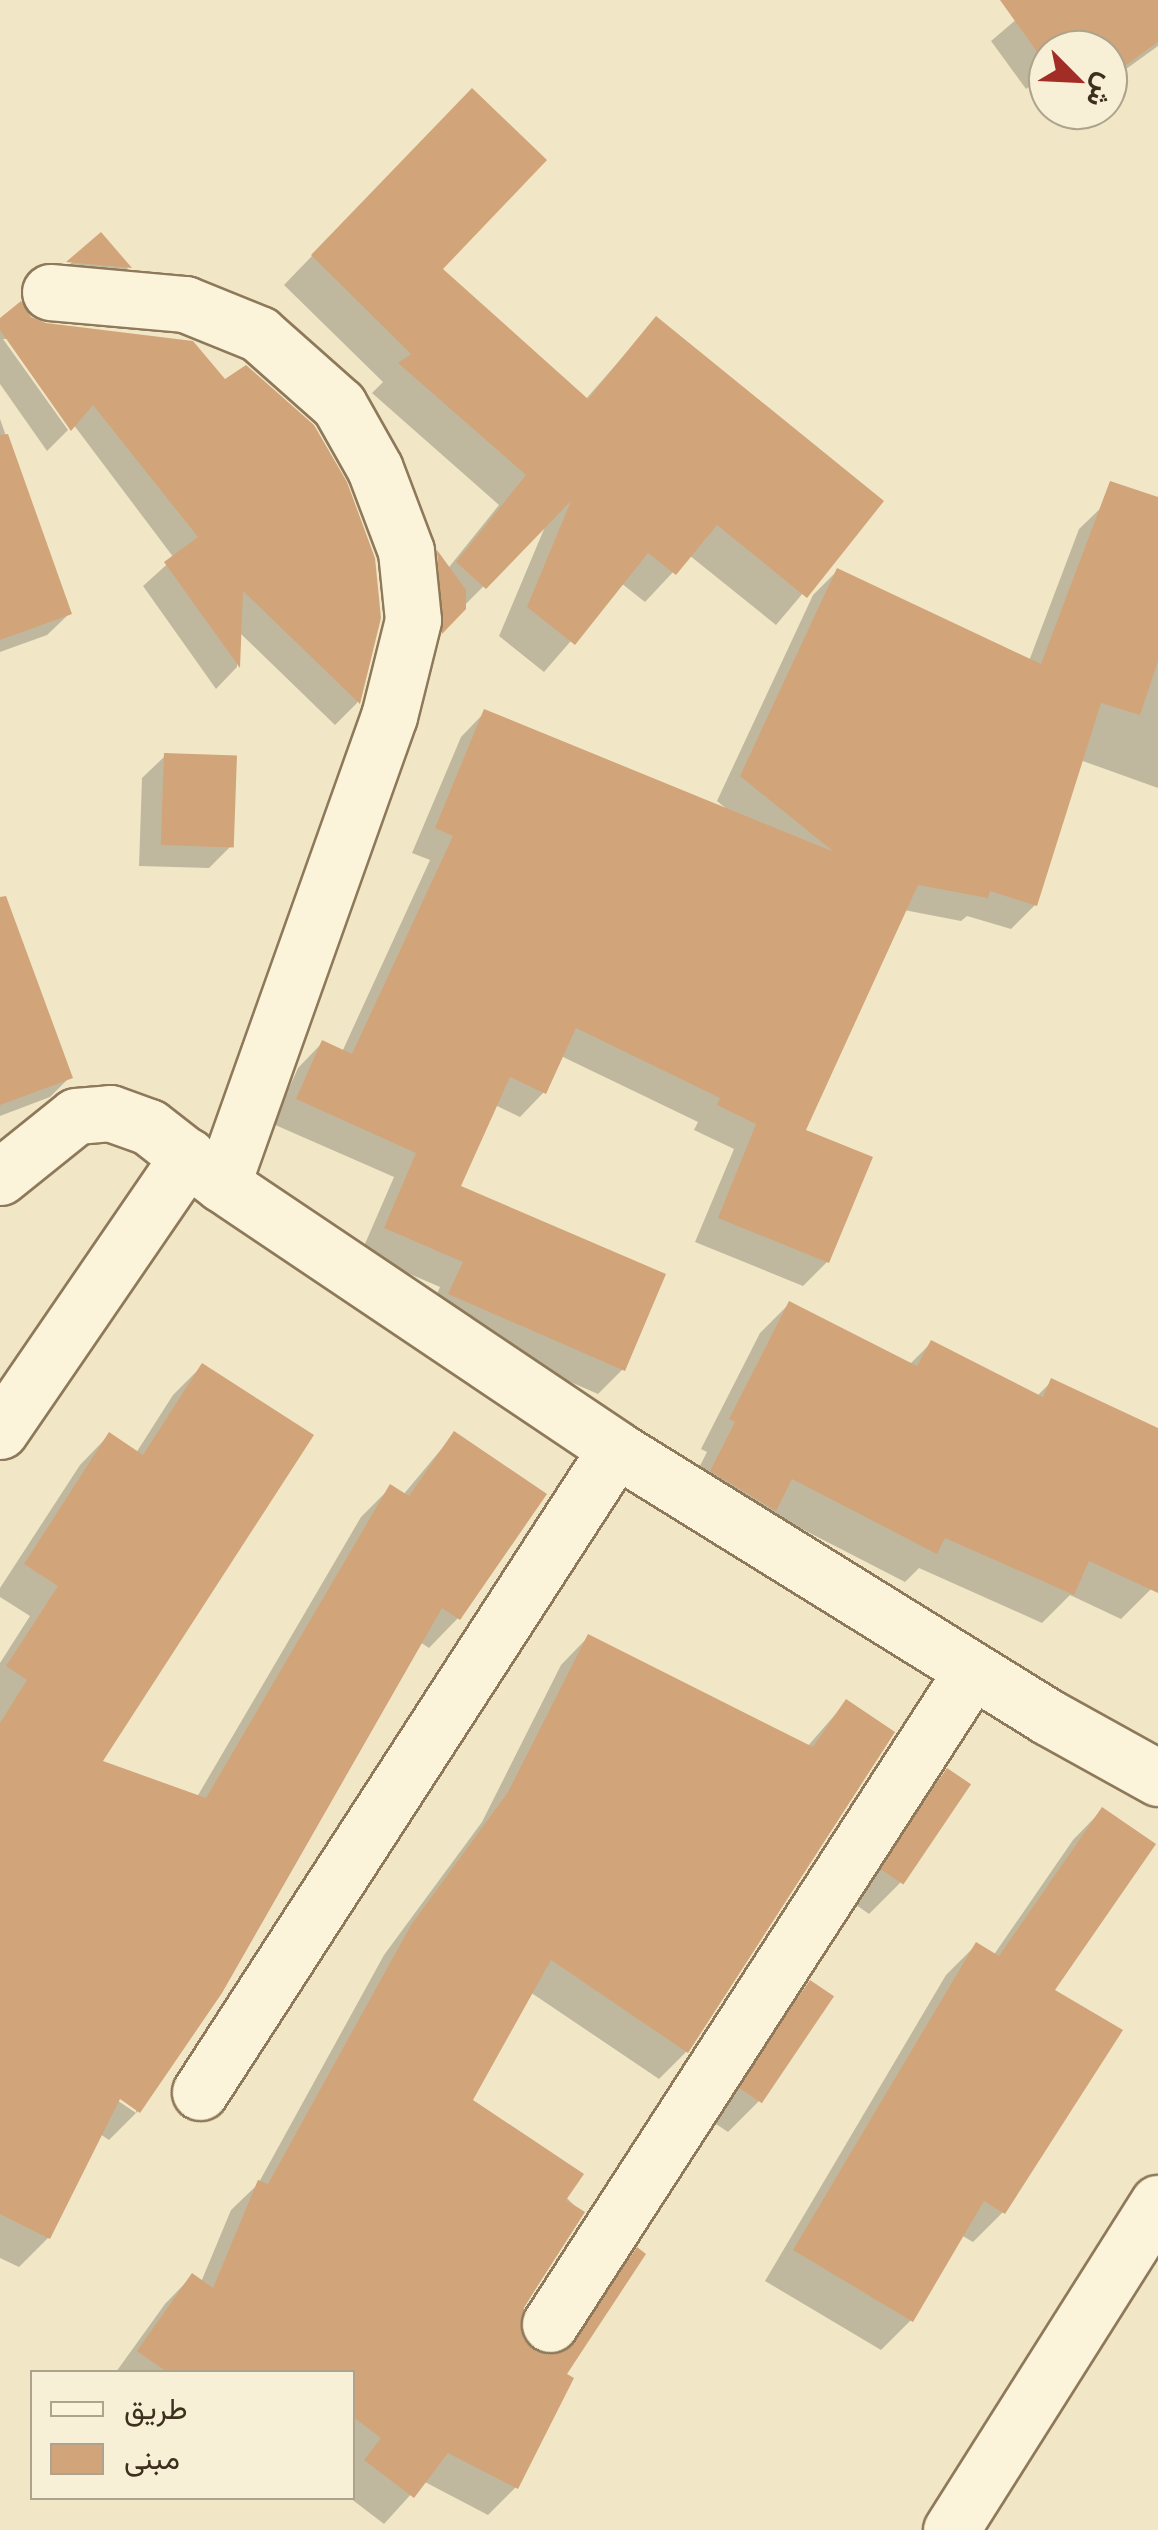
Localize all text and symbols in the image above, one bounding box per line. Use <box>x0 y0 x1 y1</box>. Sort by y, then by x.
north arrow <box>1028 30 1128 130</box>
text: ش <box>1078 67 1130 115</box>
legend <box>30 2370 355 2500</box>
text: طريق <box>124 2384 188 2428</box>
text: مبنى <box>124 2434 180 2478</box>

